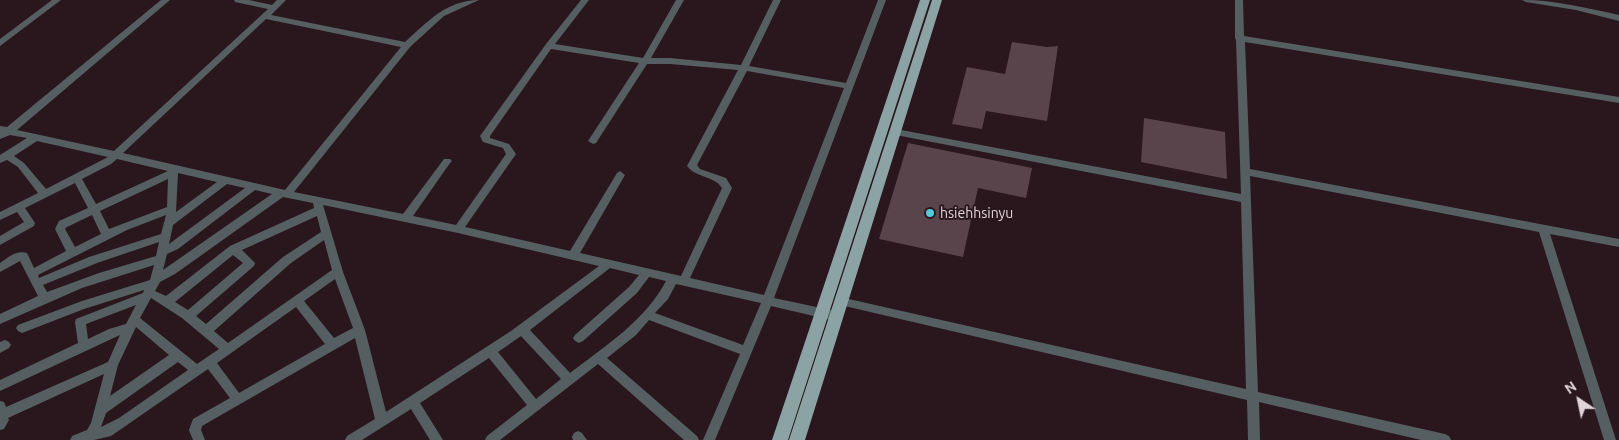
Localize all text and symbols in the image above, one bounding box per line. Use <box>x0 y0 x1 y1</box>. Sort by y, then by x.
place label: hsiehhsinyu <box>940 205 1013 221</box>
marker: hsiehhsinyu <box>924 207 936 219</box>
north arrow <box>1554 375 1604 425</box>
text: N <box>1562 378 1579 397</box>

